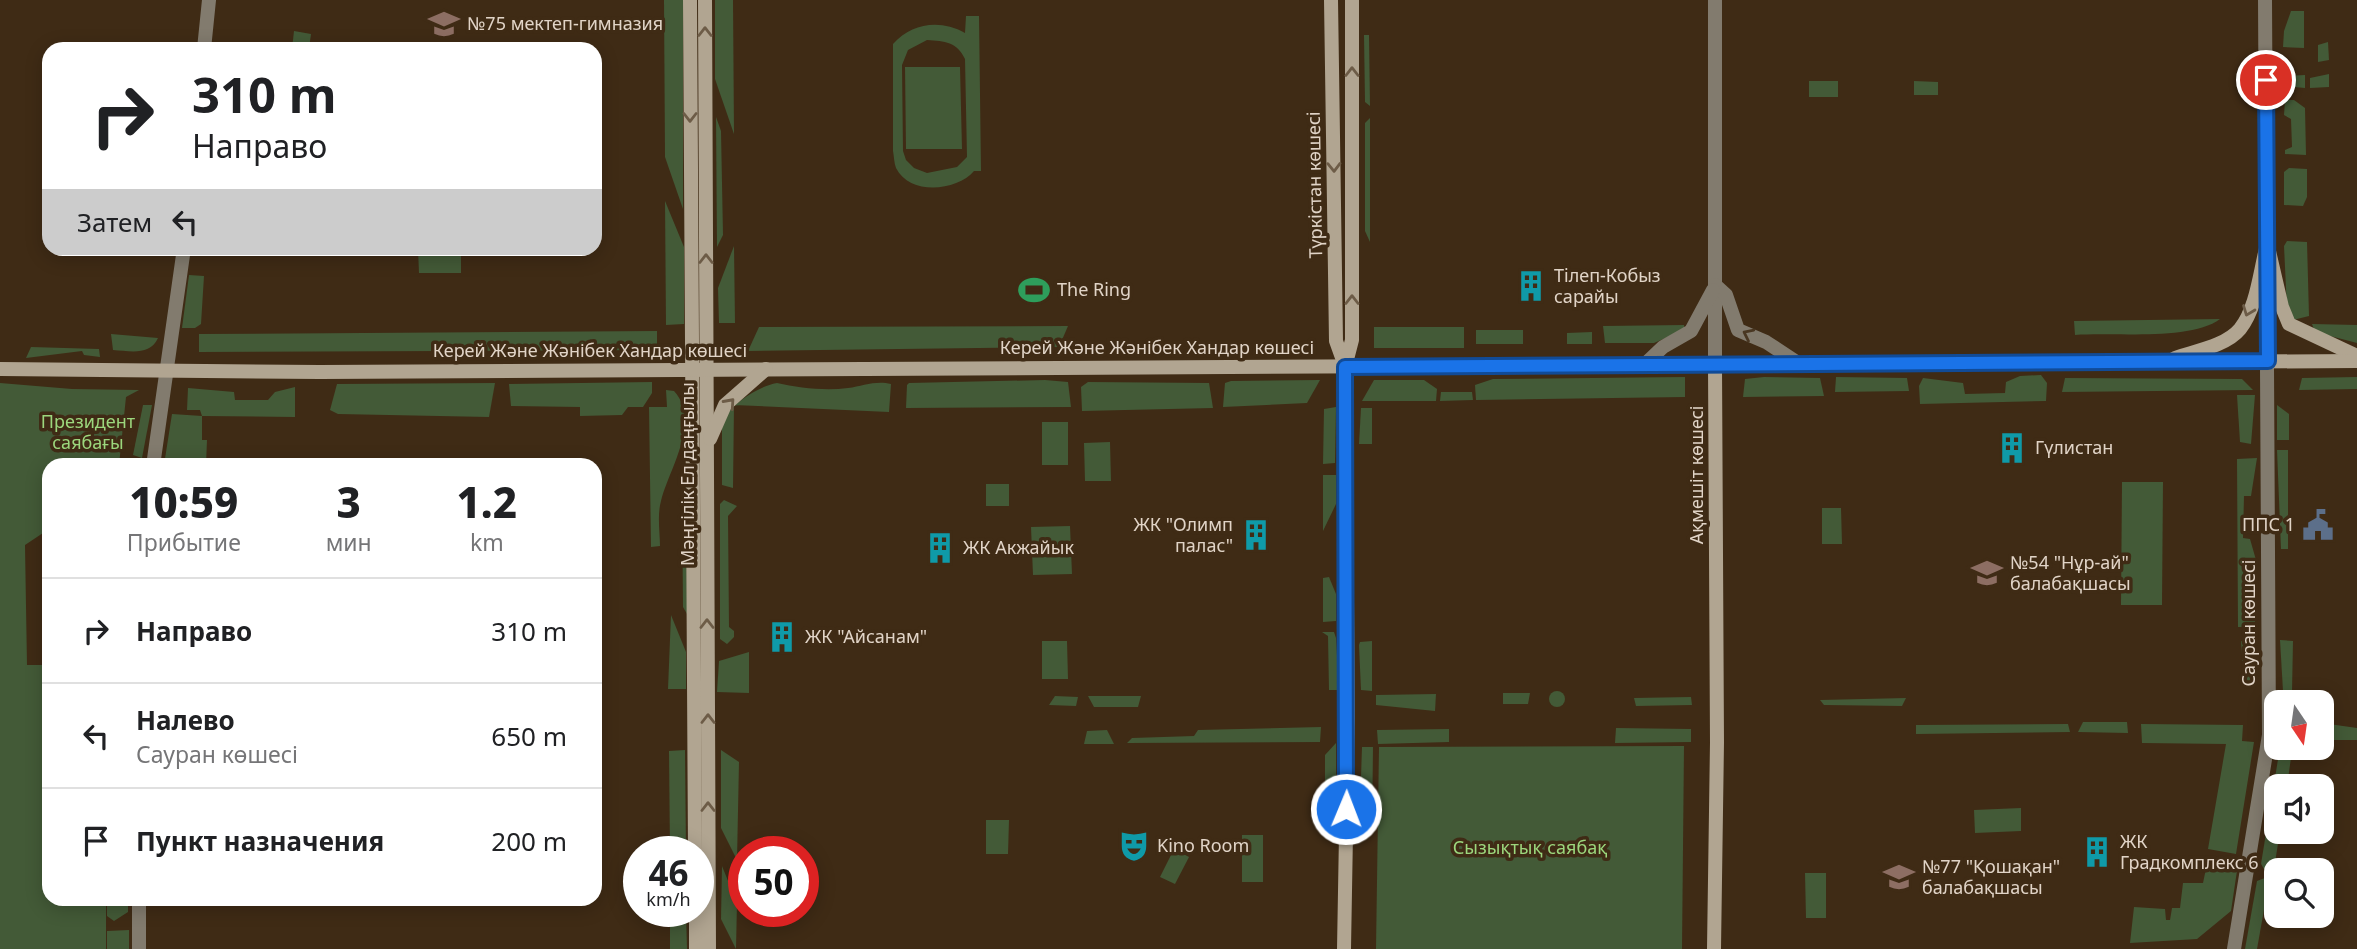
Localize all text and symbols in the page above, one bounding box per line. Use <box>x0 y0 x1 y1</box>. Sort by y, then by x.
school or university icon: №75 мектеп-гимназия <box>427 7 461 41</box>
place label: №75 мектеп-гимназия <box>467 11 663 35</box>
one-way arrow <box>697 26 713 36</box>
pin <box>2236 50 2296 110</box>
text: 310 m <box>192 61 337 127</box>
icon: arrive <box>2247 61 2285 99</box>
one-way arrow <box>1344 66 1360 77</box>
icon: right <box>77 70 168 161</box>
street label: Түркістан көшесі <box>1301 111 1327 259</box>
one-way arrow <box>682 112 698 123</box>
text: Направо <box>192 124 327 167</box>
one-way arrow <box>1326 162 1342 173</box>
icon: left <box>166 203 204 241</box>
text: Затем <box>77 204 152 240</box>
one-way arrow <box>698 253 714 264</box>
place label: Тiлеп-Кобыз сарайы <box>1554 263 1661 308</box>
building icon: Тiлеп-Кобыз сарайы <box>1514 269 1548 303</box>
sports icon: The Ring <box>1017 273 1051 307</box>
place label: The Ring <box>1057 277 1131 301</box>
one-way arrow <box>1344 294 1360 304</box>
one-way arrow <box>2242 304 2256 316</box>
one-way arrow <box>1743 328 1755 342</box>
street label: Керей Және Жәнібек Хандар көшесі <box>1000 335 1314 359</box>
street label: Керей Және Жәнібек Хандар көшесі <box>433 338 747 362</box>
street label: Мәңгілік Ел даңғылы <box>675 382 699 566</box>
one-way arrow <box>722 398 734 411</box>
street label: Ақмешіт көшесі <box>1684 406 1708 544</box>
park label: Президент саябағы <box>41 409 136 454</box>
building icon: Гүлистан <box>1995 431 2029 465</box>
place label: Гүлистан <box>2035 435 2113 459</box>
text: 10:59 <box>129 473 238 530</box>
text: 3 <box>337 473 361 530</box>
text: 1.2 <box>457 473 517 530</box>
public building icon: ППС 1 <box>2301 508 2335 542</box>
place label: ЖК "Олимп палас" <box>1133 512 1233 557</box>
place label: ППС 1 <box>2242 512 2295 536</box>
building icon: ЖК "Олимп палас" <box>1239 518 1273 552</box>
text: Прибытие <box>127 526 241 558</box>
text: мин <box>326 526 372 558</box>
text: km <box>470 526 504 558</box>
building icon: ЖК Акжайык <box>923 531 957 565</box>
place label: ЖК Акжайык <box>963 535 1074 559</box>
place label: №54 "Нұр-ай" балабақшасы <box>2010 550 2131 595</box>
school or university icon: №54 "Нұр-ай" балабақшасы <box>1970 556 2004 590</box>
street label: Сауран көшесі <box>2236 560 2260 686</box>
icon: right <box>77 612 115 650</box>
text: Направо <box>136 613 252 649</box>
text: 310 m <box>491 613 567 649</box>
one-way arrow <box>700 618 715 629</box>
building icon: ЖК "Айсанам" <box>765 620 799 654</box>
place label: ЖК "Айсанам" <box>805 624 927 648</box>
north arrow <box>2264 690 2334 760</box>
map controls <box>2264 690 2334 928</box>
text: Налево <box>136 702 235 738</box>
one-way arrow <box>700 713 716 724</box>
icon: left <box>77 717 115 755</box>
text: 650 m <box>491 718 567 754</box>
text: Сауран көшесі <box>136 738 298 770</box>
position arrow <box>1309 772 1383 846</box>
button: sound <box>2264 774 2334 844</box>
one-way arrow <box>700 802 716 812</box>
icon: arrive <box>77 822 115 860</box>
text: Пункт назначения <box>136 823 384 859</box>
text: 200 m <box>491 823 567 859</box>
theatre icon: Kino Room <box>1117 829 1151 863</box>
place label: ЖК Градкомплекс 6 <box>2120 829 2259 874</box>
place label: Kino Room <box>1157 833 1249 857</box>
park label: Сызықтық саябақ <box>1453 835 1607 859</box>
building icon: ЖК Градкомплекс 6 <box>2080 835 2114 869</box>
speed limit sign: 50 <box>728 836 819 927</box>
text: 46 <box>648 849 689 896</box>
place label: №77 "Қошақан" балабақшасы <box>1922 854 2060 899</box>
button: search <box>2264 858 2334 928</box>
school or university icon: №77 "Қошақан" балабақшасы <box>1882 860 1916 894</box>
text: km/h <box>646 887 691 911</box>

